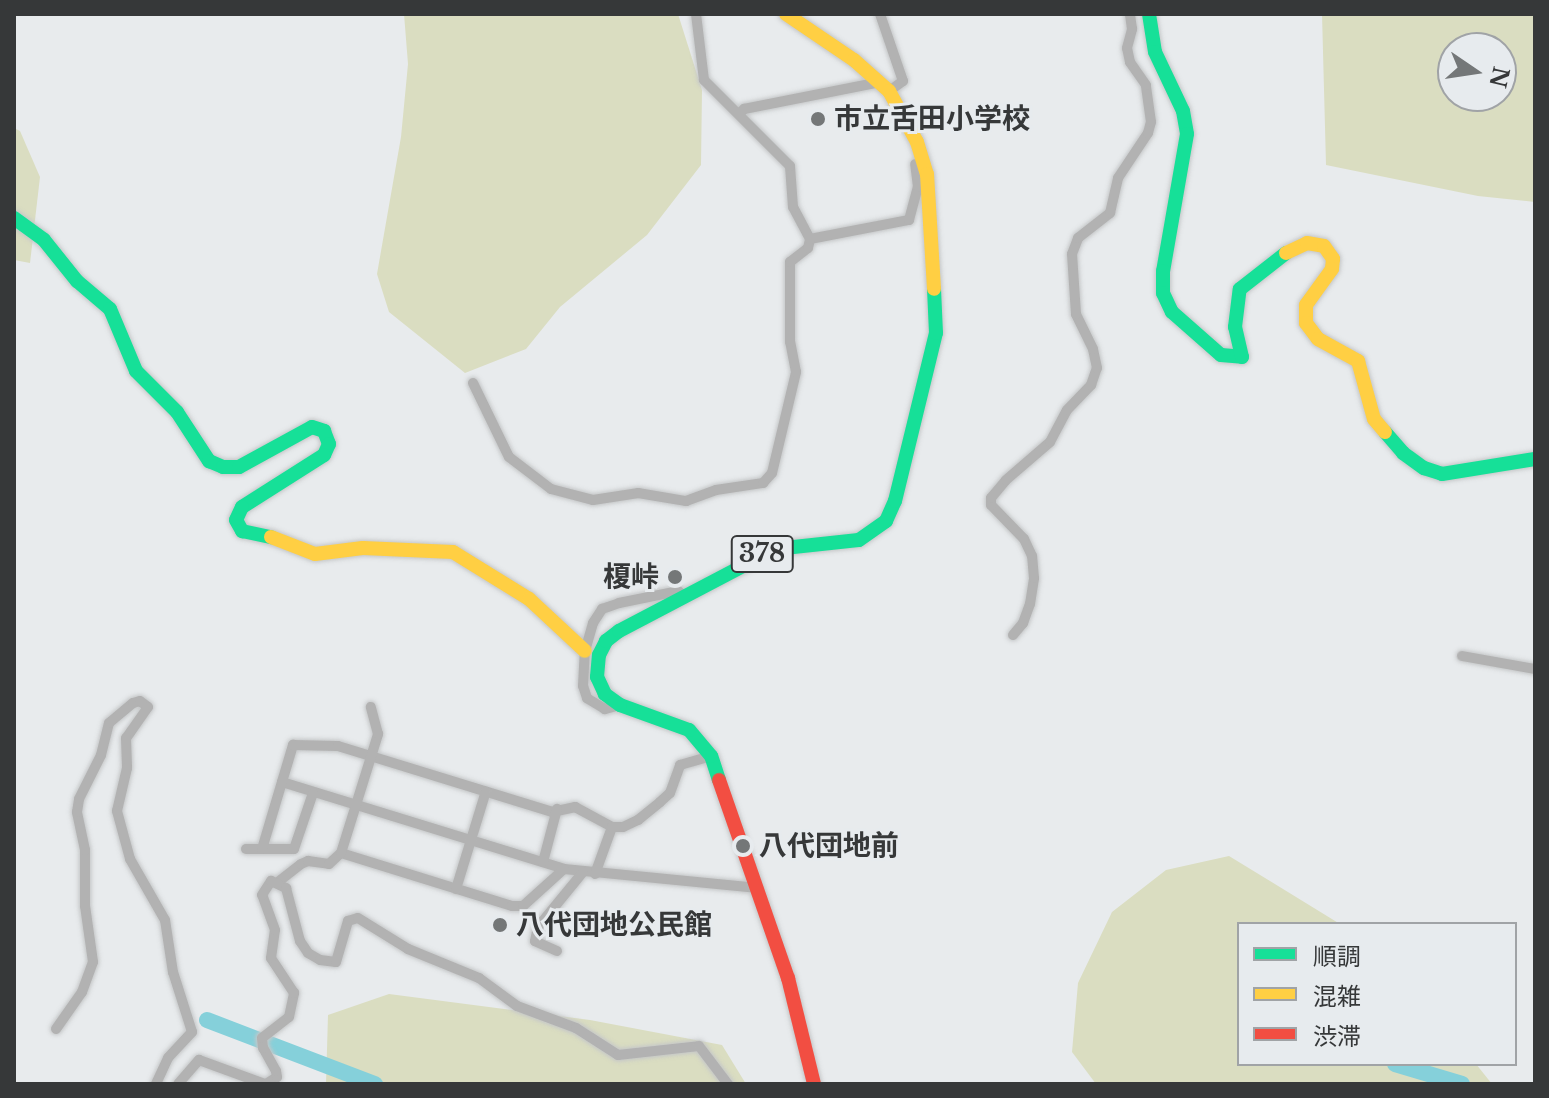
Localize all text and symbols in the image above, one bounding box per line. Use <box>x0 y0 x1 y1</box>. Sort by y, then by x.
north arrow <box>1437 32 1517 112</box>
text: N <box>1483 64 1514 90</box>
place label: 市立舌田小学校 <box>834 102 1030 136</box>
marker: 市立舌田小学校 <box>809 110 827 128</box>
road number: 378 <box>730 532 794 576</box>
place label: 榎峠 <box>603 560 659 594</box>
marker: 榎峠 <box>666 568 684 586</box>
place label: 八代団地前 <box>759 829 899 863</box>
marker: 八代団地前 <box>734 837 752 855</box>
place label: 八代団地公民館 <box>516 908 712 942</box>
marker: 八代団地公民館 <box>491 916 509 934</box>
legend <box>1237 922 1517 1066</box>
text: 順調 <box>1313 942 1361 971</box>
text: 混雑 <box>1313 982 1361 1011</box>
text: 渋滞 <box>1313 1022 1361 1051</box>

